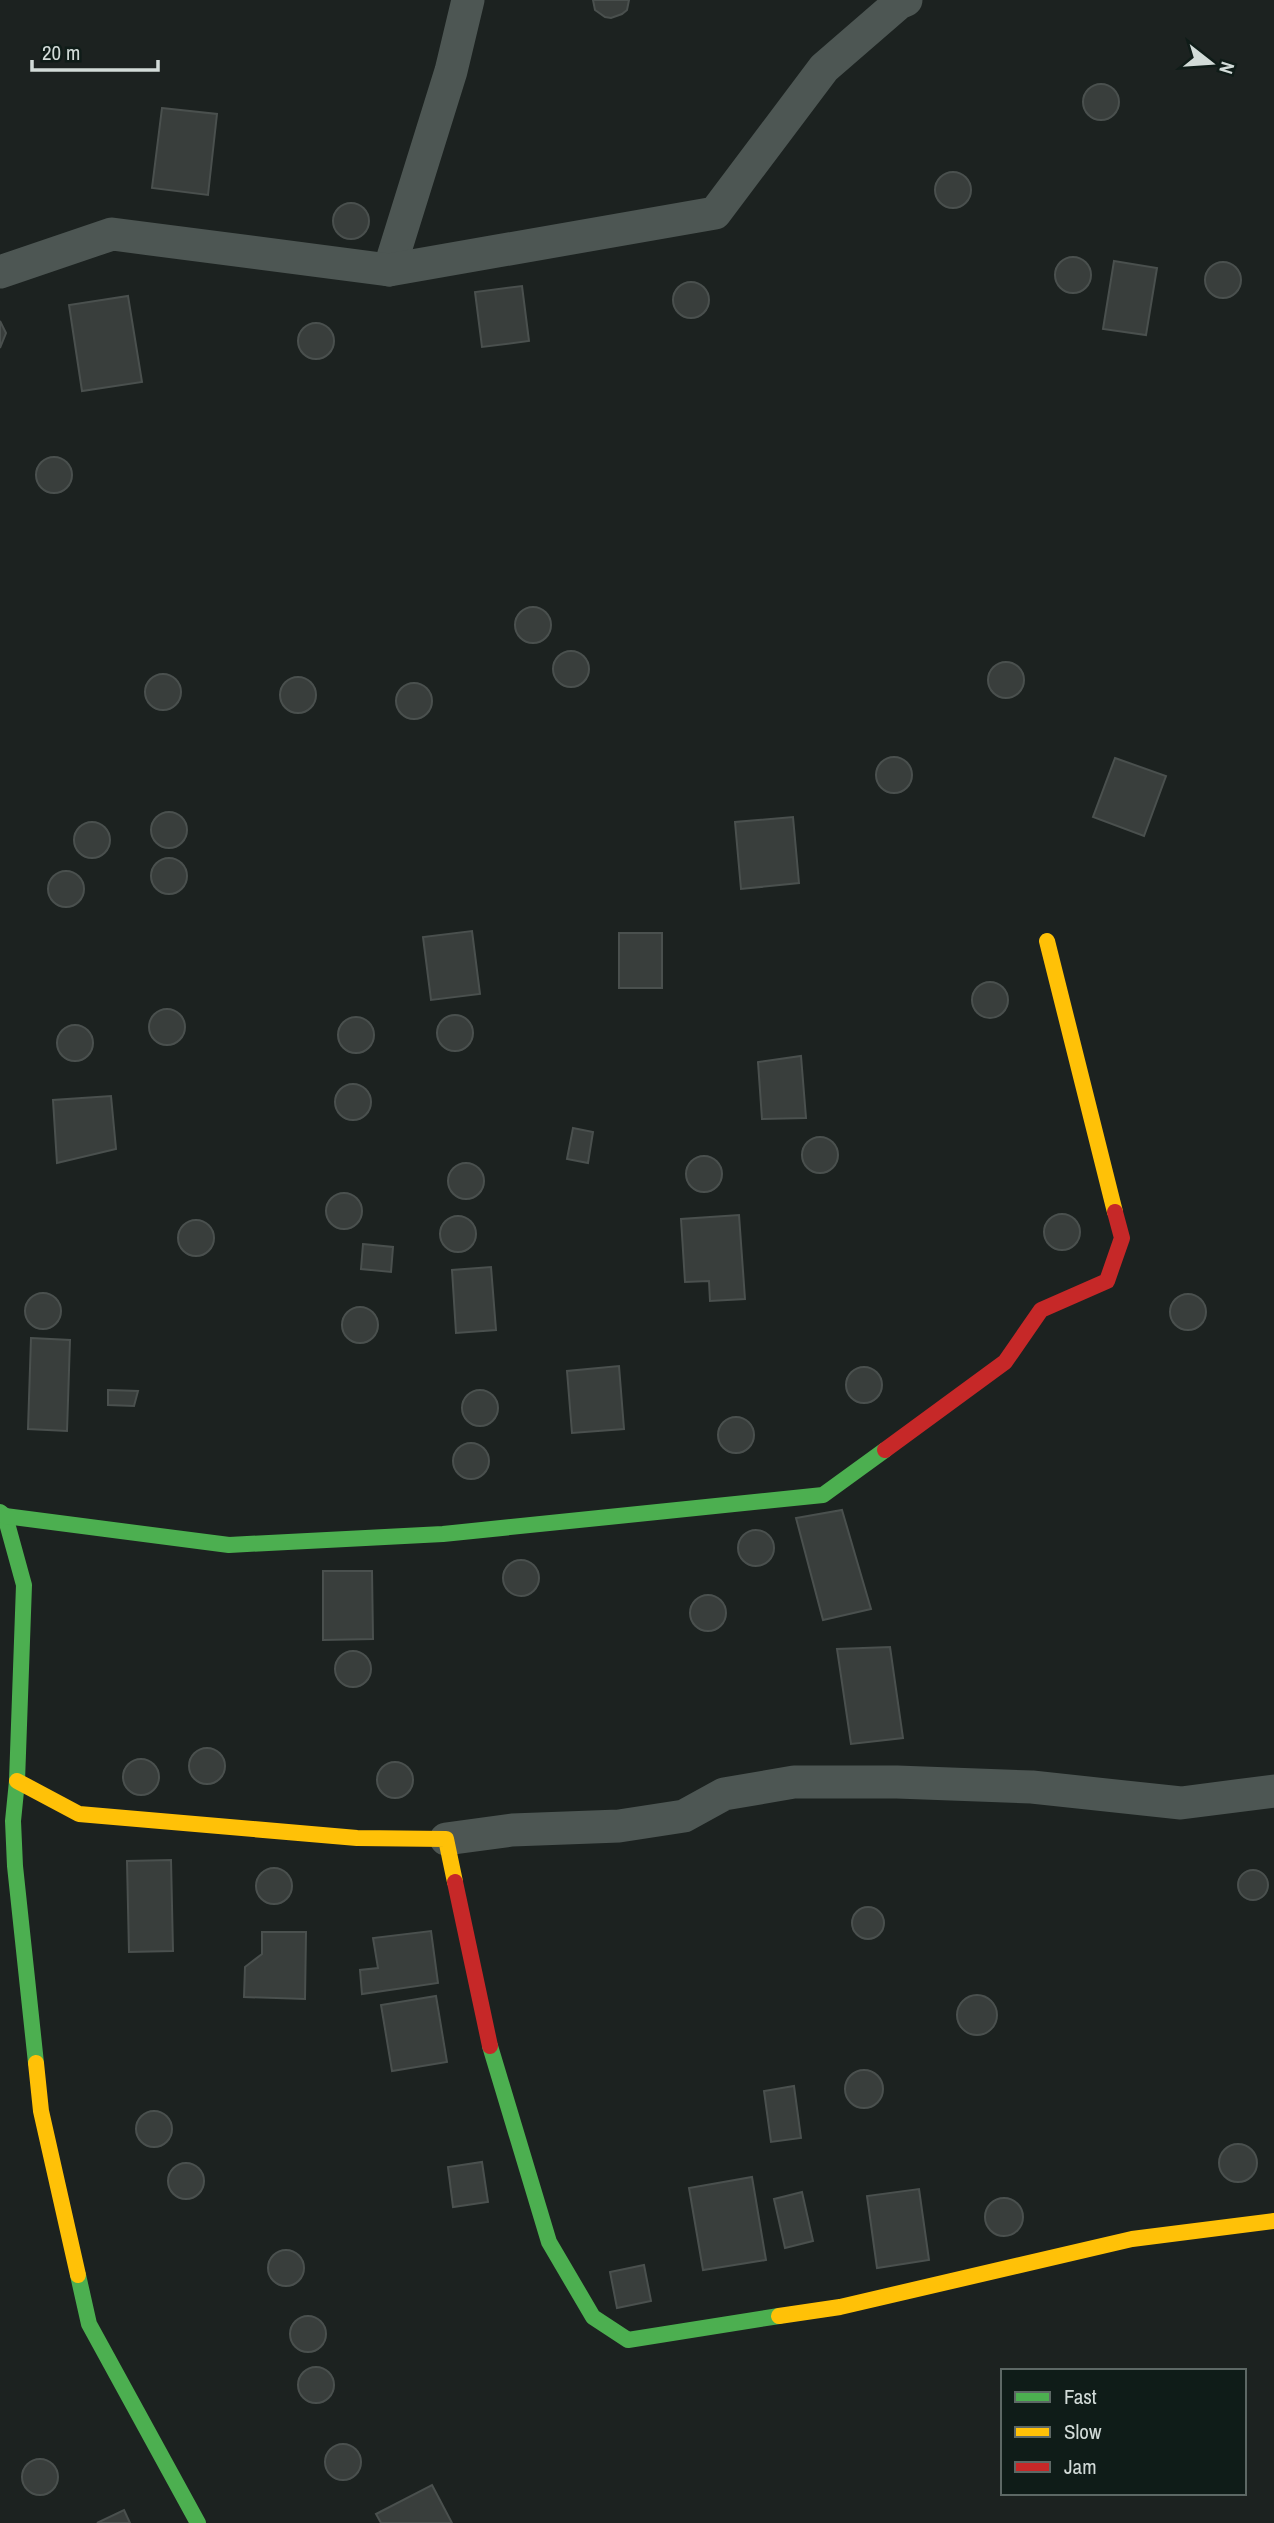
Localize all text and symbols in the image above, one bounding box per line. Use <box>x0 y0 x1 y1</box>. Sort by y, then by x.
scale bar <box>32 28 158 72</box>
north arrow <box>1176 28 1246 98</box>
text: 20 m <box>42 38 80 67</box>
text: N <box>1213 59 1241 77</box>
legend <box>1001 2369 1246 2495</box>
text: Fast <box>1064 2382 1097 2411</box>
text: Slow <box>1064 2417 1102 2446</box>
text: Jam <box>1064 2452 1097 2481</box>

